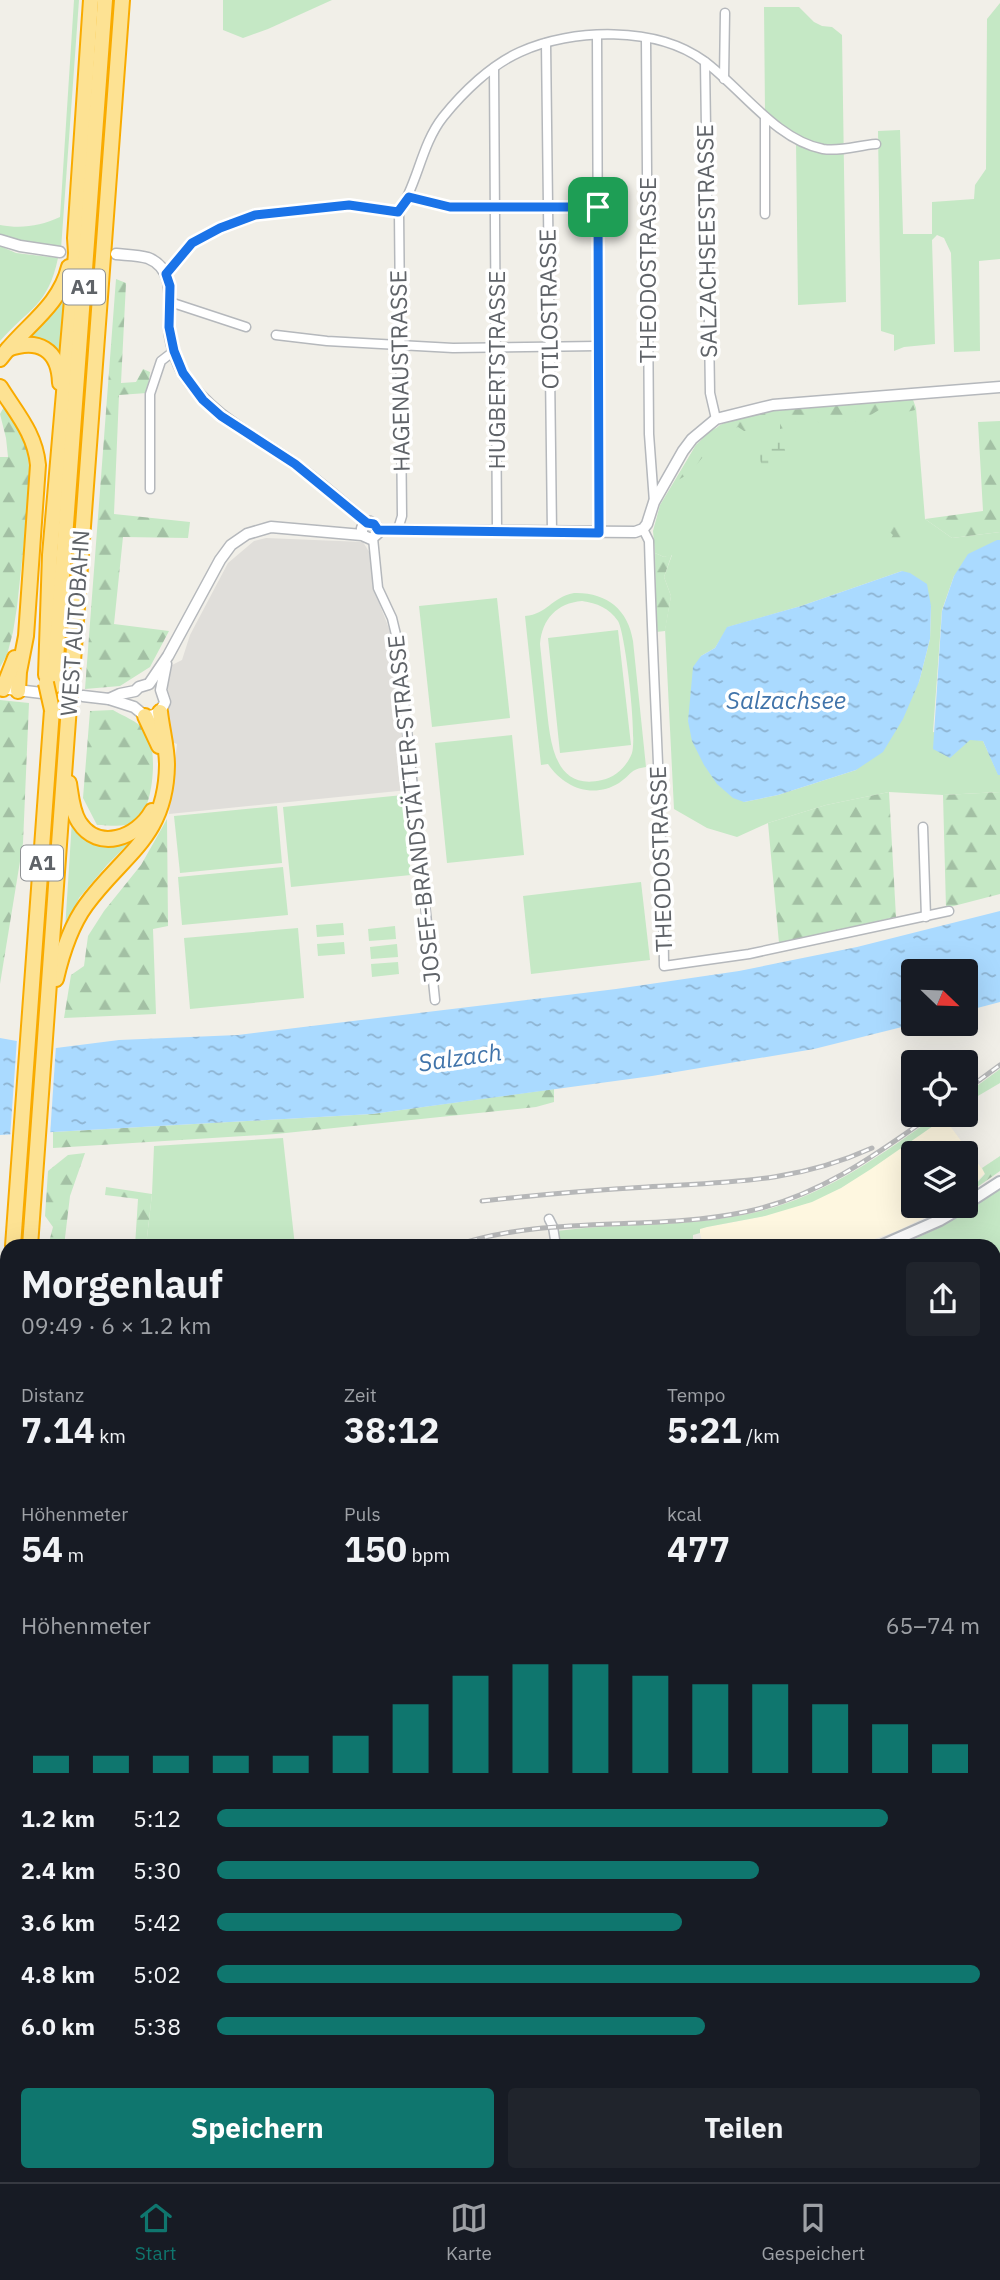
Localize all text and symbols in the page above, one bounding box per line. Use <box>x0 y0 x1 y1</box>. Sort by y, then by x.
street label: SALZACHSEESTRASSE <box>689 124 723 358</box>
pin <box>568 177 628 237</box>
street label: THEODOSTRASSE <box>632 177 662 363</box>
icon: arrive <box>579 188 617 226</box>
street label: OTILOSTRASSE <box>532 228 564 390</box>
road number: A1 <box>63 270 105 304</box>
street label: HAGENAUSTRASSE <box>382 270 416 472</box>
street label: HUGBERTSTRASSE <box>481 271 511 469</box>
street label: WEST AUTOBAHN <box>53 529 95 717</box>
street label: JOSEF-BRANDSTÄTTER-STRASSE <box>380 634 446 985</box>
water label: Salzachsee <box>726 684 846 716</box>
street label: THEODOSTRASSE <box>642 765 678 953</box>
road number: A1 <box>21 846 63 880</box>
north arrow <box>901 959 978 1036</box>
map controls <box>901 959 978 1218</box>
water label: Salzach <box>416 1035 504 1079</box>
button: locate <box>901 1050 978 1127</box>
button: layers <box>901 1141 978 1218</box>
text: Morgenlauf <box>21 1259 223 1308</box>
button: share <box>906 1262 980 1336</box>
text: 09:49 · 6 × 1.2 km <box>21 1310 211 1340</box>
text: Distanz <box>21 1383 84 1407</box>
text: Zeit <box>344 1383 377 1407</box>
text: Tempo <box>667 1383 725 1407</box>
text: 7.14 <box>21 1407 95 1453</box>
text: 38:12 <box>344 1407 440 1453</box>
text: 5:21 <box>667 1407 742 1453</box>
text: km <box>95 1424 126 1448</box>
text: /km <box>742 1424 780 1448</box>
text: Höhenmeter <box>21 1502 128 1526</box>
text: Puls <box>344 1502 381 1526</box>
text: kcal <box>667 1502 702 1526</box>
text: 54 <box>21 1526 63 1572</box>
text: 150 <box>344 1526 407 1572</box>
text: 477 <box>667 1526 730 1572</box>
text: m <box>63 1543 84 1567</box>
text: bpm <box>407 1543 450 1567</box>
text: Höhenmeter <box>21 1610 151 1640</box>
text: 65–74 m <box>886 1610 980 1640</box>
text: 1.2 km <box>21 1803 95 1833</box>
text: 5:12 <box>133 1803 181 1833</box>
text: 2.4 km <box>21 1855 95 1885</box>
text: 5:30 <box>133 1855 181 1885</box>
text: 3.6 km <box>21 1907 95 1937</box>
text: 5:42 <box>133 1907 181 1937</box>
text: 4.8 km <box>21 1959 95 1989</box>
text: 5:02 <box>133 1959 181 1989</box>
text: 6.0 km <box>21 2011 95 2041</box>
text: 5:38 <box>133 2011 181 2041</box>
button: Speichern <box>21 2088 494 2168</box>
button: Teilen <box>508 2088 980 2168</box>
tab: Start <box>135 2199 176 2265</box>
tab: Karte <box>446 2199 492 2265</box>
tab: Gespeichert <box>762 2199 865 2265</box>

